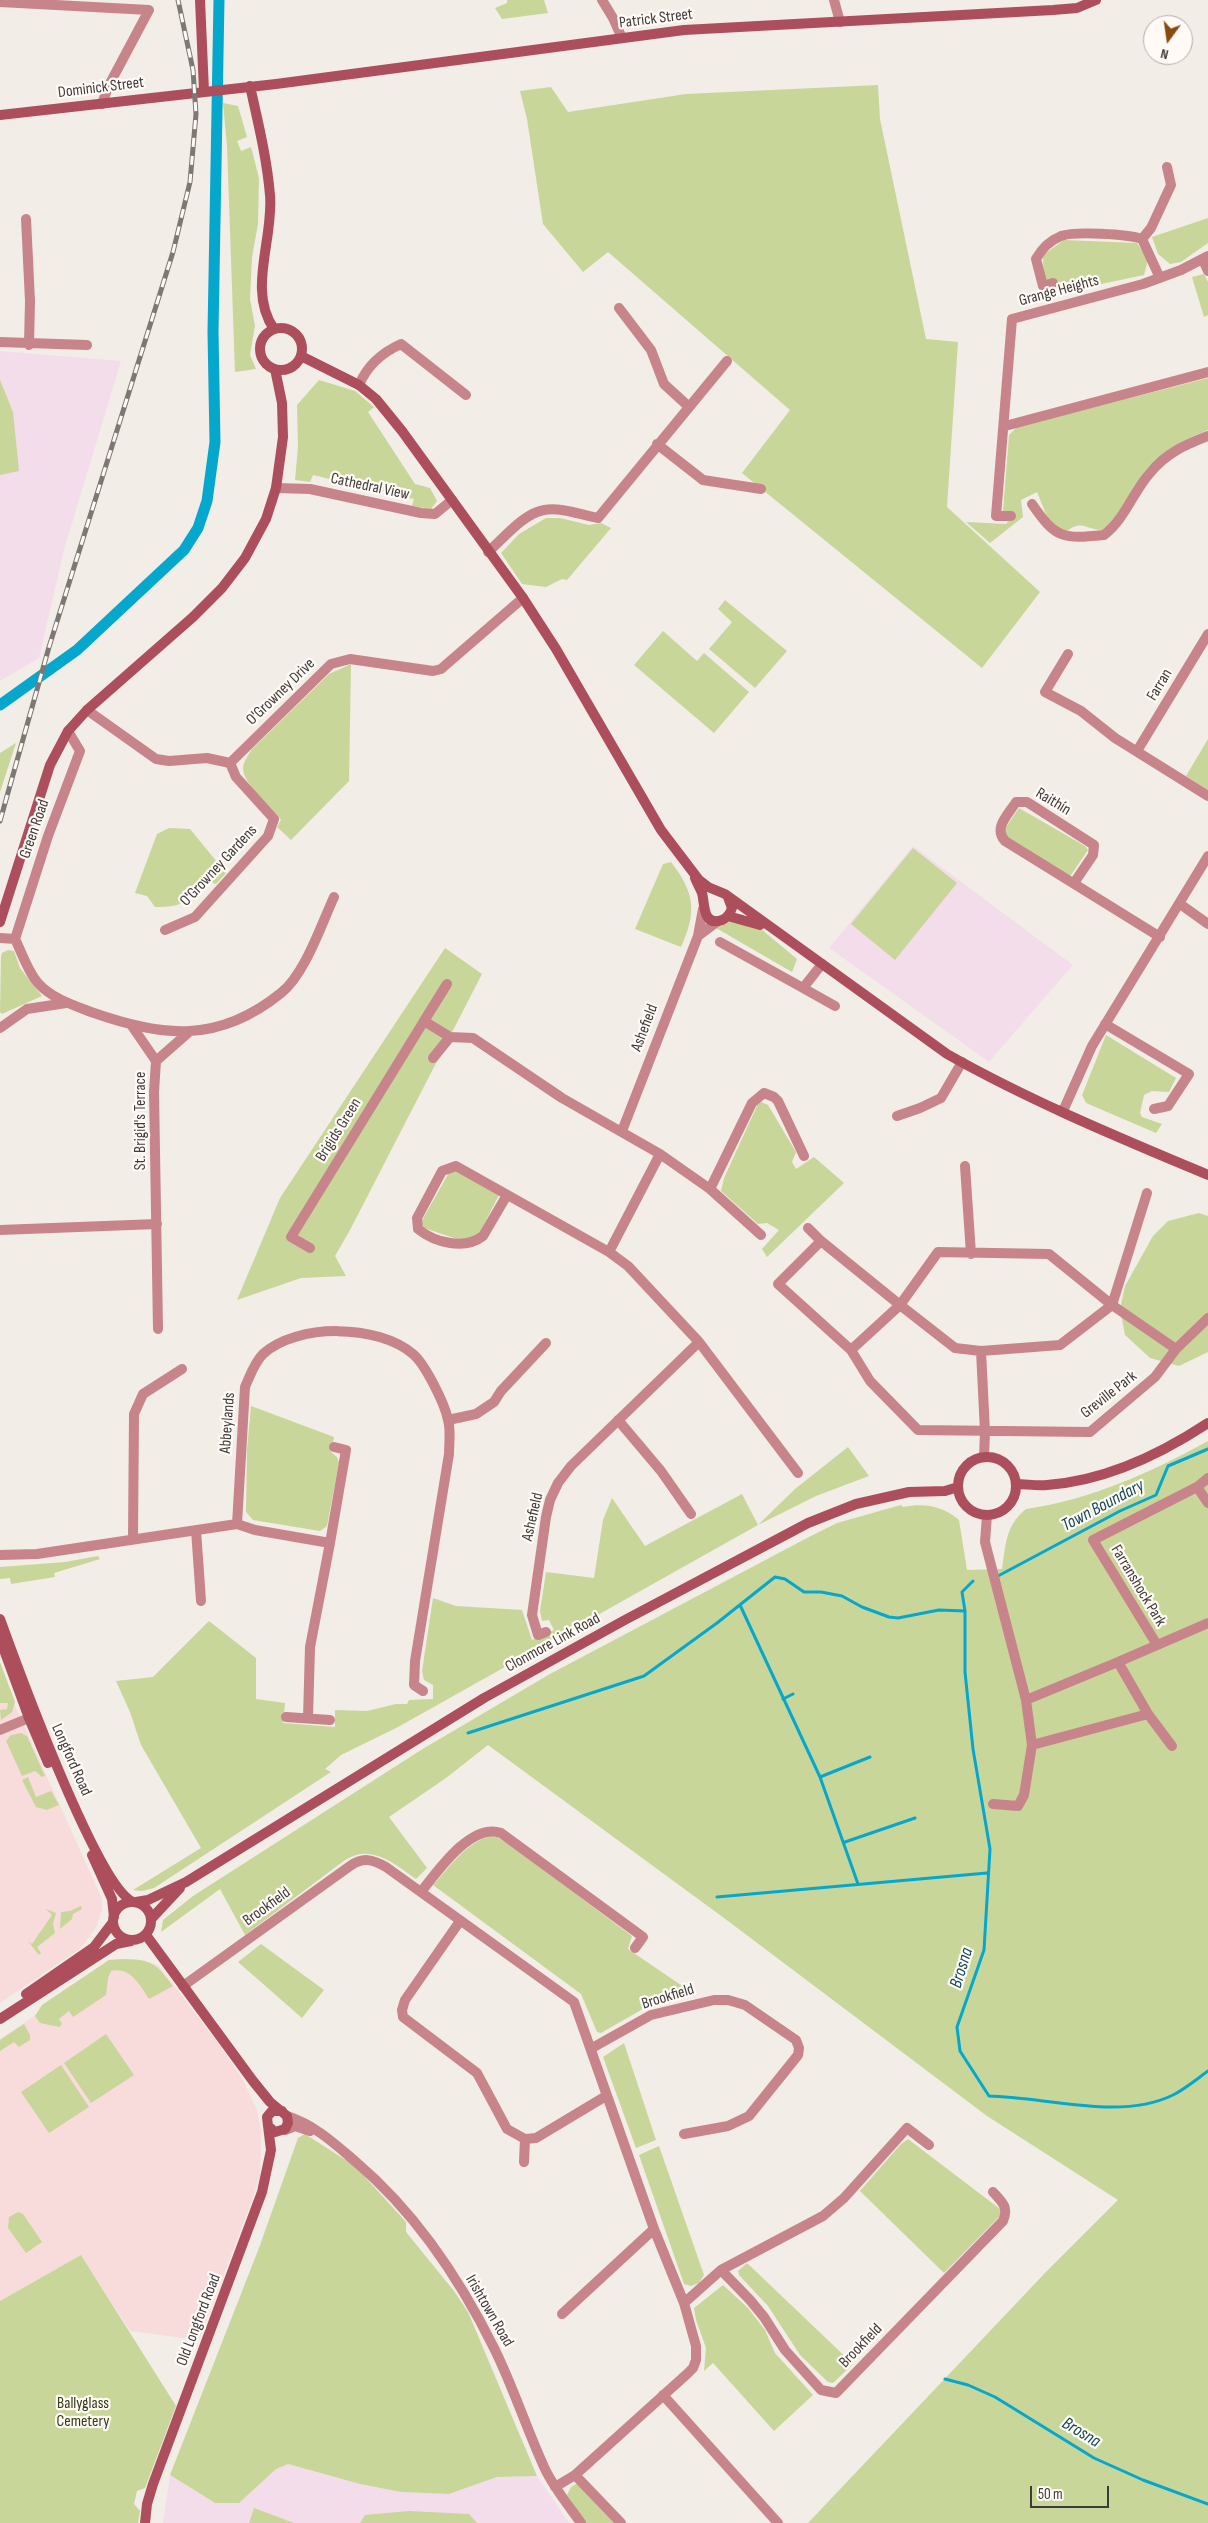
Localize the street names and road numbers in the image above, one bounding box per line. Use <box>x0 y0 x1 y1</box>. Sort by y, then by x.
street label: Patrick Street <box>618 5 694 33</box>
street label: Dominick Street <box>57 73 145 103</box>
street label: Grange Heights <box>1017 271 1101 311</box>
street label: Cathedral View <box>329 469 411 505</box>
street label: O'Growney Drive <box>243 654 319 730</box>
street label: Farran <box>1143 666 1177 704</box>
street label: Raithín <box>1032 784 1074 820</box>
street label: Green Road <box>16 797 54 861</box>
street label: O'Growney Gardens <box>176 821 262 911</box>
street label: Ashefield <box>627 1002 663 1054</box>
street label: St. Brigid's Terrace <box>131 1072 151 1170</box>
street label: Brigids Green <box>312 1095 366 1165</box>
street label: Greville Park <box>1077 1367 1141 1423</box>
street label: Abbeylands <box>216 1392 240 1454</box>
street label: Ashefield <box>518 1491 548 1543</box>
street label: Farranshock Park <box>1106 1542 1170 1630</box>
street label: Clonmore Link Road <box>502 1609 604 1677</box>
street label: Longford Road <box>47 1721 95 1799</box>
street label: Brookfield <box>240 1883 294 1931</box>
street label: Brookfield <box>639 1980 697 2014</box>
street label: Old Longford Road <box>173 2271 225 2369</box>
street label: Irishtown Road <box>461 2272 517 2350</box>
street label: Brookfield <box>835 2320 887 2372</box>

